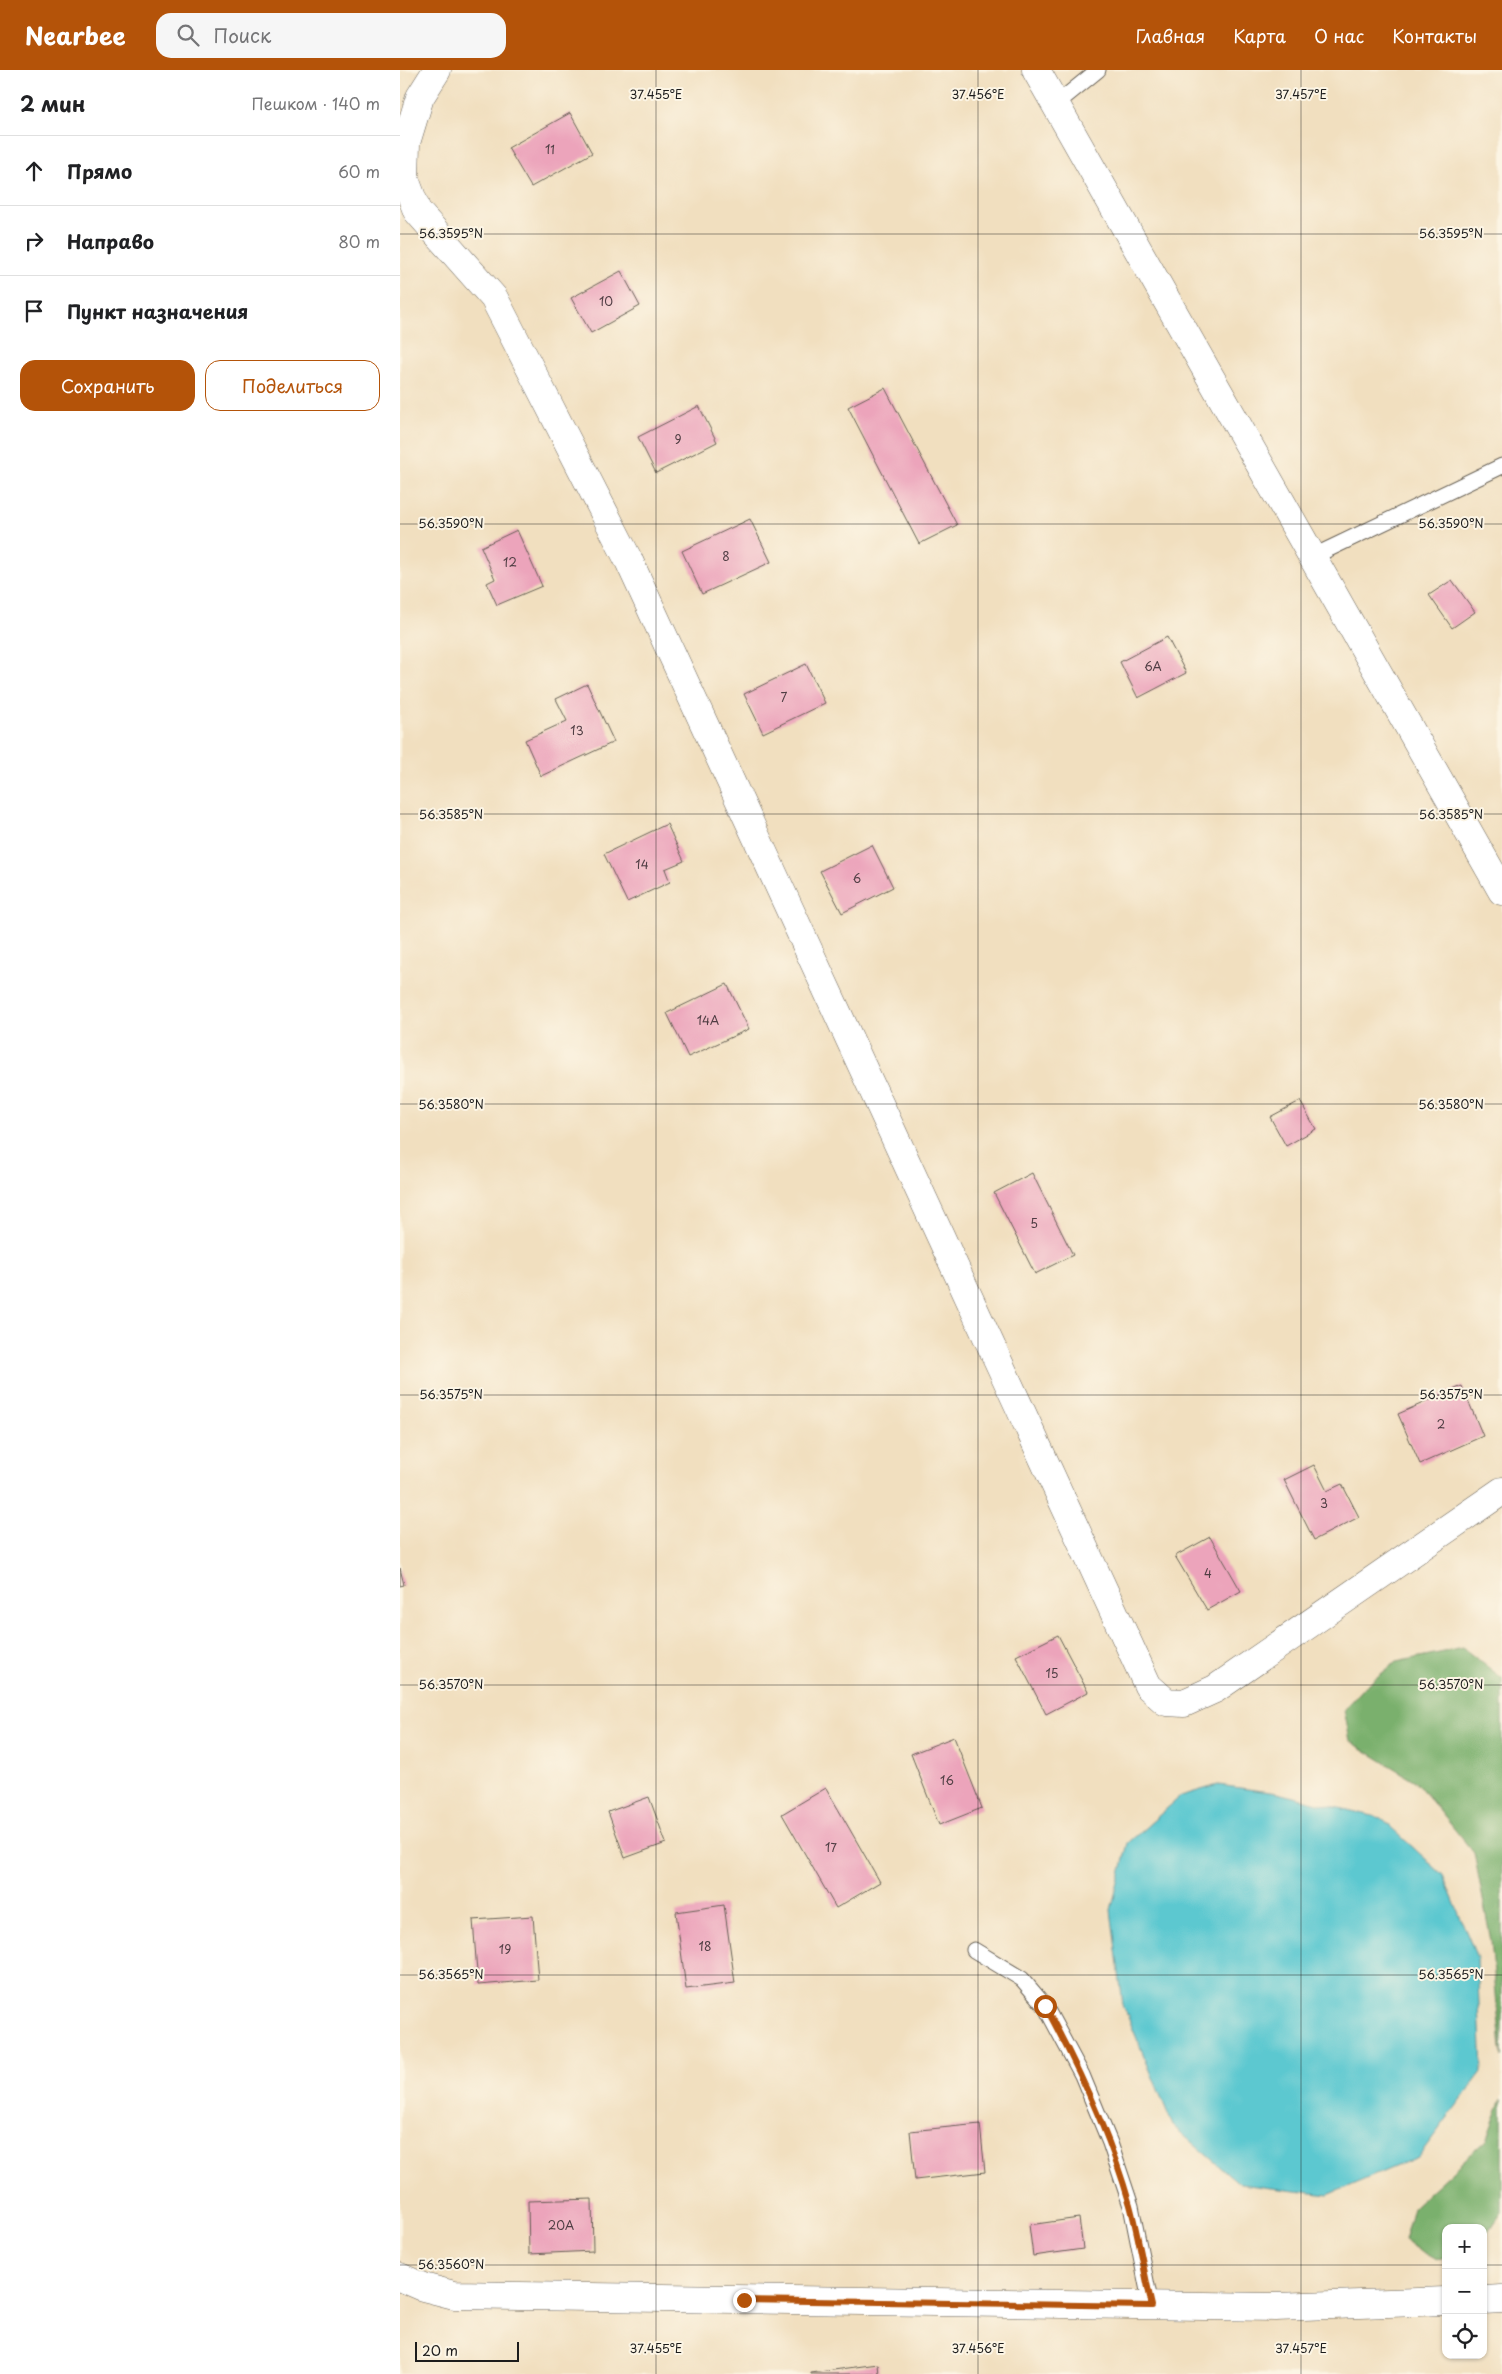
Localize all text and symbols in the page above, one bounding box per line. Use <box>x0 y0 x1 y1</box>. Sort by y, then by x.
search box <box>156 13 506 58</box>
text: Nearbee <box>25 17 126 53</box>
icon: search <box>174 21 202 49</box>
text: Поиск <box>214 21 271 49</box>
text: Главная <box>1136 22 1205 49</box>
text: Карта <box>1233 22 1286 49</box>
text: О нас <box>1314 22 1364 49</box>
text: Контакты <box>1392 22 1477 49</box>
text: 37.455°E <box>630 85 682 103</box>
text: 37.456°E <box>951 85 1005 103</box>
text: 37.457°E <box>1275 85 1327 103</box>
text: 2 мин <box>20 87 85 119</box>
text: Пешком · 140 m <box>252 91 380 115</box>
house number: 11 <box>545 140 555 158</box>
icon: ahead <box>20 157 48 185</box>
text: Прямо <box>67 157 132 185</box>
text: 60 m <box>338 159 380 183</box>
text: 56.3595°N <box>419 224 483 242</box>
text: 56.3595°N <box>1419 224 1483 242</box>
icon: right <box>20 227 48 255</box>
text: Направо <box>67 227 154 255</box>
text: 80 m <box>338 229 380 253</box>
house number: 10 <box>599 292 613 310</box>
icon: arrive <box>20 297 48 325</box>
text: Пункт назначения <box>67 297 248 325</box>
button: Сохранить <box>20 360 195 411</box>
button: Поделиться <box>205 360 380 411</box>
house number: 9 <box>674 430 682 448</box>
text: 56.3590°N <box>418 514 484 532</box>
text: 56.3590°N <box>1418 514 1484 532</box>
house number: 8 <box>722 547 730 565</box>
house number: 12 <box>503 553 517 571</box>
house number: 6А <box>1144 657 1162 675</box>
house number: 7 <box>781 688 788 706</box>
house number: 13 <box>570 721 584 739</box>
text: 56.3585°N <box>419 805 483 823</box>
text: 56.3585°N <box>1419 805 1483 823</box>
house number: 14 <box>635 855 649 873</box>
house number: 6 <box>853 869 861 887</box>
house number: 14А <box>697 1011 719 1029</box>
text: 56.3580°N <box>418 1095 484 1113</box>
text: 56.3580°N <box>1418 1095 1484 1113</box>
house number: 5 <box>1030 1214 1038 1232</box>
text: 56.3575°N <box>419 1385 483 1403</box>
text: 56.3575°N <box>1419 1385 1483 1403</box>
house number: 2 <box>1437 1415 1445 1433</box>
house number: 3 <box>1320 1494 1328 1512</box>
house number: 4 <box>1204 1564 1212 1582</box>
house number: 15 <box>1045 1664 1059 1682</box>
text: 56.3570°N <box>419 1675 483 1693</box>
text: 56.3570°N <box>1419 1675 1483 1693</box>
house number: 16 <box>940 1771 954 1789</box>
house number: 17 <box>825 1838 837 1856</box>
house number: 18 <box>699 1937 711 1955</box>
house number: 19 <box>499 1940 511 1958</box>
text: 56.3565°N <box>418 1965 484 1983</box>
text: 56.3565°N <box>1418 1965 1484 1983</box>
route start <box>1034 1995 1057 2018</box>
house number: 20А <box>548 2216 574 2234</box>
map controls <box>1442 2224 1487 2359</box>
button: + <box>1442 2224 1487 2269</box>
text: 56.3560°N <box>418 2255 484 2273</box>
button: − <box>1442 2269 1487 2314</box>
route end <box>733 2289 756 2312</box>
button: locate <box>1442 2314 1487 2359</box>
scale bar <box>415 2339 519 2362</box>
text: 37.455°E <box>630 2339 682 2357</box>
text: 37.456°E <box>951 2339 1005 2357</box>
text: 37.457°E <box>1275 2339 1327 2357</box>
text: 20 m <box>422 2340 458 2361</box>

